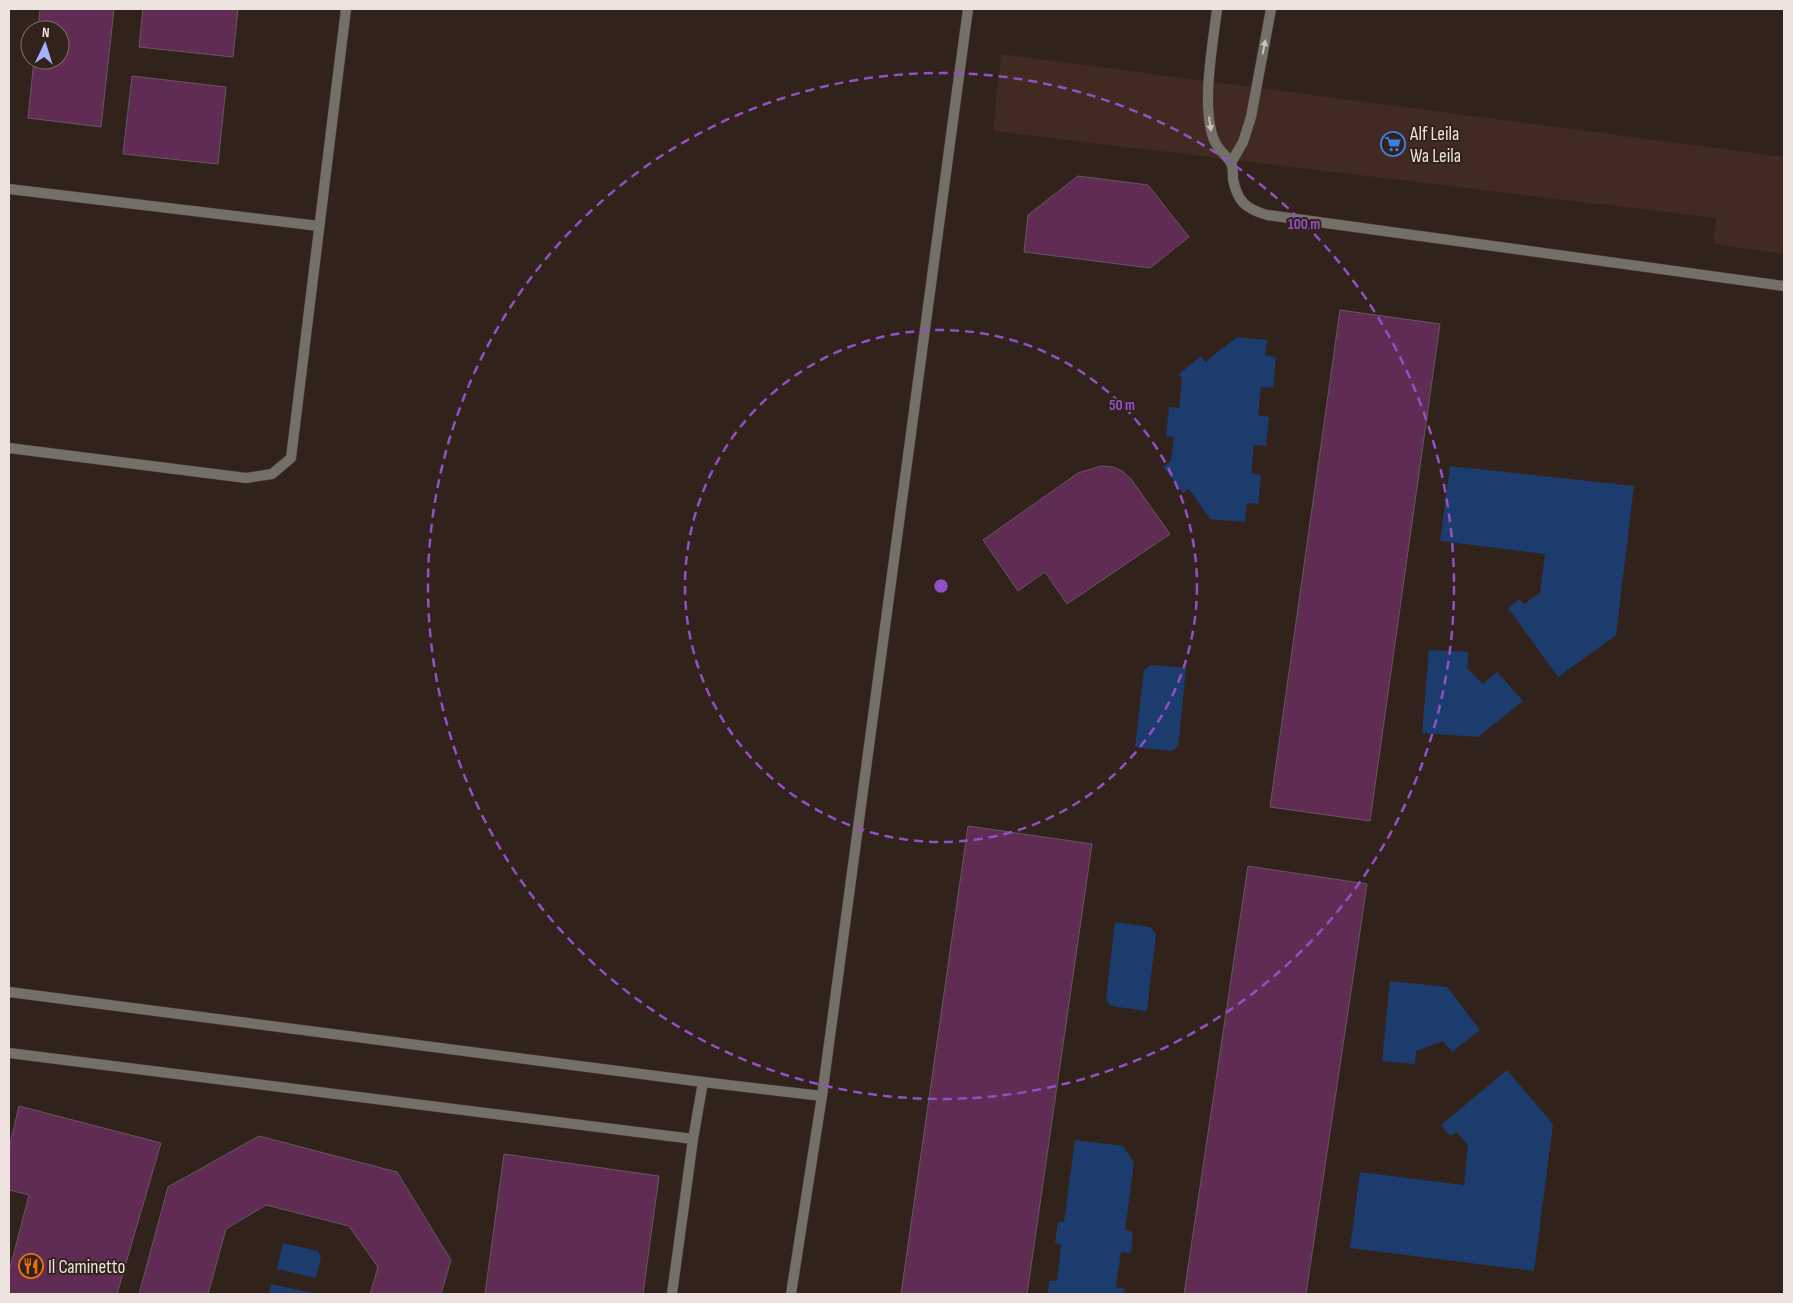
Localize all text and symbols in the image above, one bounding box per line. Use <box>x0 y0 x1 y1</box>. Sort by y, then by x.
north arrow <box>20 20 70 70</box>
text: N <box>42 24 50 41</box>
one-way arrow <box>1260 40 1268 55</box>
one-way arrow <box>1206 117 1214 133</box>
place label: Alf Leila Wa Leila <box>1409 123 1461 168</box>
supermarket icon: Alf Leila Wa Leila <box>1380 131 1406 157</box>
text: 100 m <box>1288 215 1320 234</box>
text: 50 m <box>1109 396 1135 415</box>
centre of rings <box>932 577 950 595</box>
restaurant icon: Il Caminetto <box>18 1253 44 1279</box>
place label: Il Caminetto <box>48 1256 125 1279</box>

